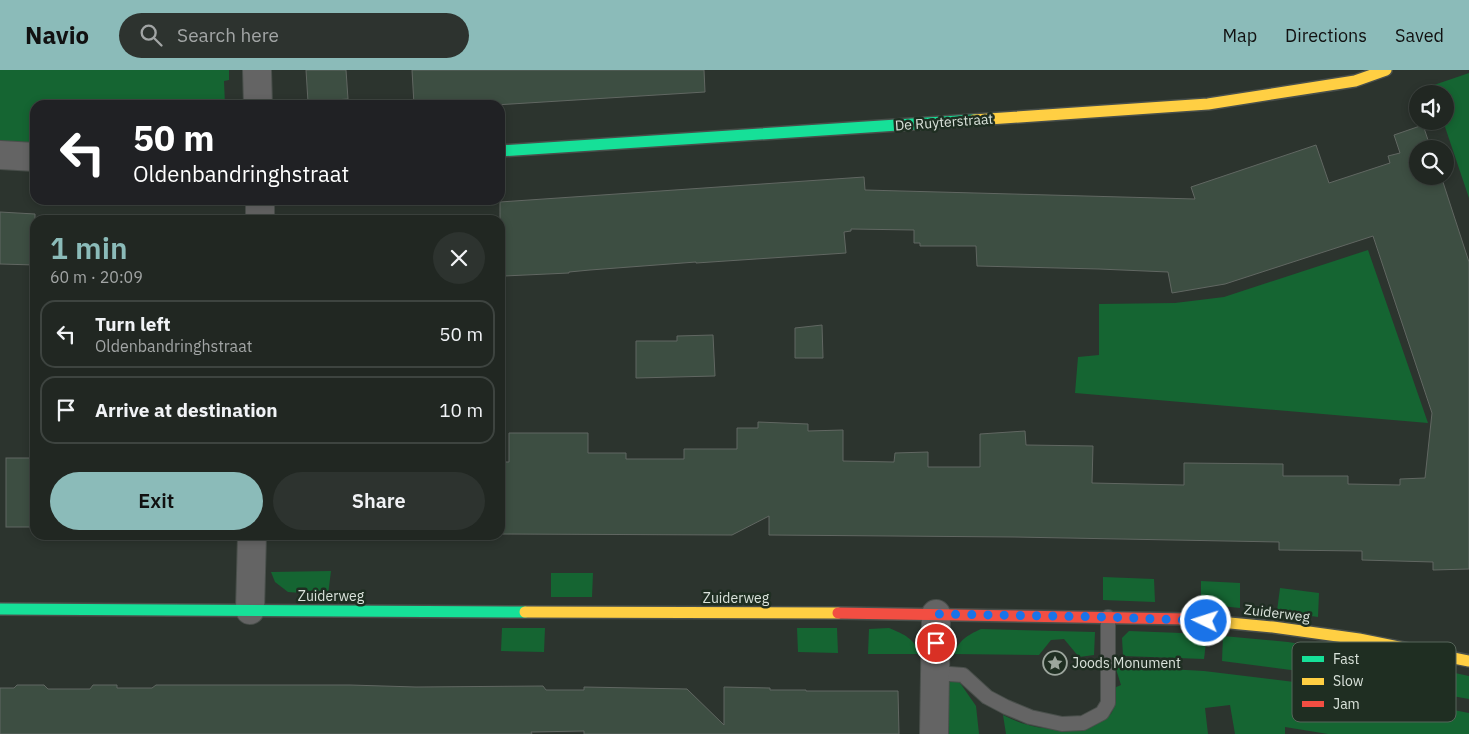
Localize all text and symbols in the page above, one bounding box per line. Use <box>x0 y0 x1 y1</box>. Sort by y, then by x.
search box <box>119 13 469 58</box>
text: Navio <box>25 19 89 51</box>
icon: search <box>137 21 165 49</box>
text: Search here <box>177 23 279 47</box>
text: Map <box>1222 24 1257 47</box>
text: Directions <box>1285 24 1367 47</box>
text: Saved <box>1395 24 1444 47</box>
map controls <box>1409 85 1454 185</box>
button: sound <box>1409 85 1454 130</box>
street label: De Ruyterstraat <box>894 110 994 134</box>
text: 50 m <box>133 115 215 161</box>
icon: left <box>50 120 115 185</box>
button: search <box>1409 140 1454 185</box>
text: Oldenbandringhstraat <box>133 159 349 188</box>
text: 1 min <box>50 228 128 267</box>
button: close <box>433 232 485 284</box>
text: 60 m · 20:09 <box>50 267 143 287</box>
text: Turn left <box>95 312 171 336</box>
icon: left <box>52 320 80 348</box>
text: 50 m <box>439 322 483 346</box>
text: Oldenbandringhstraat <box>95 336 252 356</box>
icon: arrive <box>52 396 80 424</box>
text: Arrive at destination <box>95 398 278 422</box>
text: 10 m <box>439 398 483 422</box>
button: Exit <box>50 472 263 530</box>
button: Share <box>273 472 485 530</box>
street label: Zuiderweg <box>298 587 365 605</box>
street label: Zuiderweg <box>703 589 770 607</box>
position arrow <box>1179 594 1231 646</box>
street label: Zuiderweg <box>1243 600 1312 626</box>
pin <box>915 622 957 664</box>
icon: arrive <box>922 629 950 657</box>
legend <box>1292 642 1456 722</box>
place icon: Joods Monument <box>1042 650 1068 676</box>
text: Fast <box>1333 650 1359 668</box>
place label: Joods Monument <box>1072 654 1181 672</box>
text: Slow <box>1333 672 1364 690</box>
text: Jam <box>1333 695 1360 713</box>

